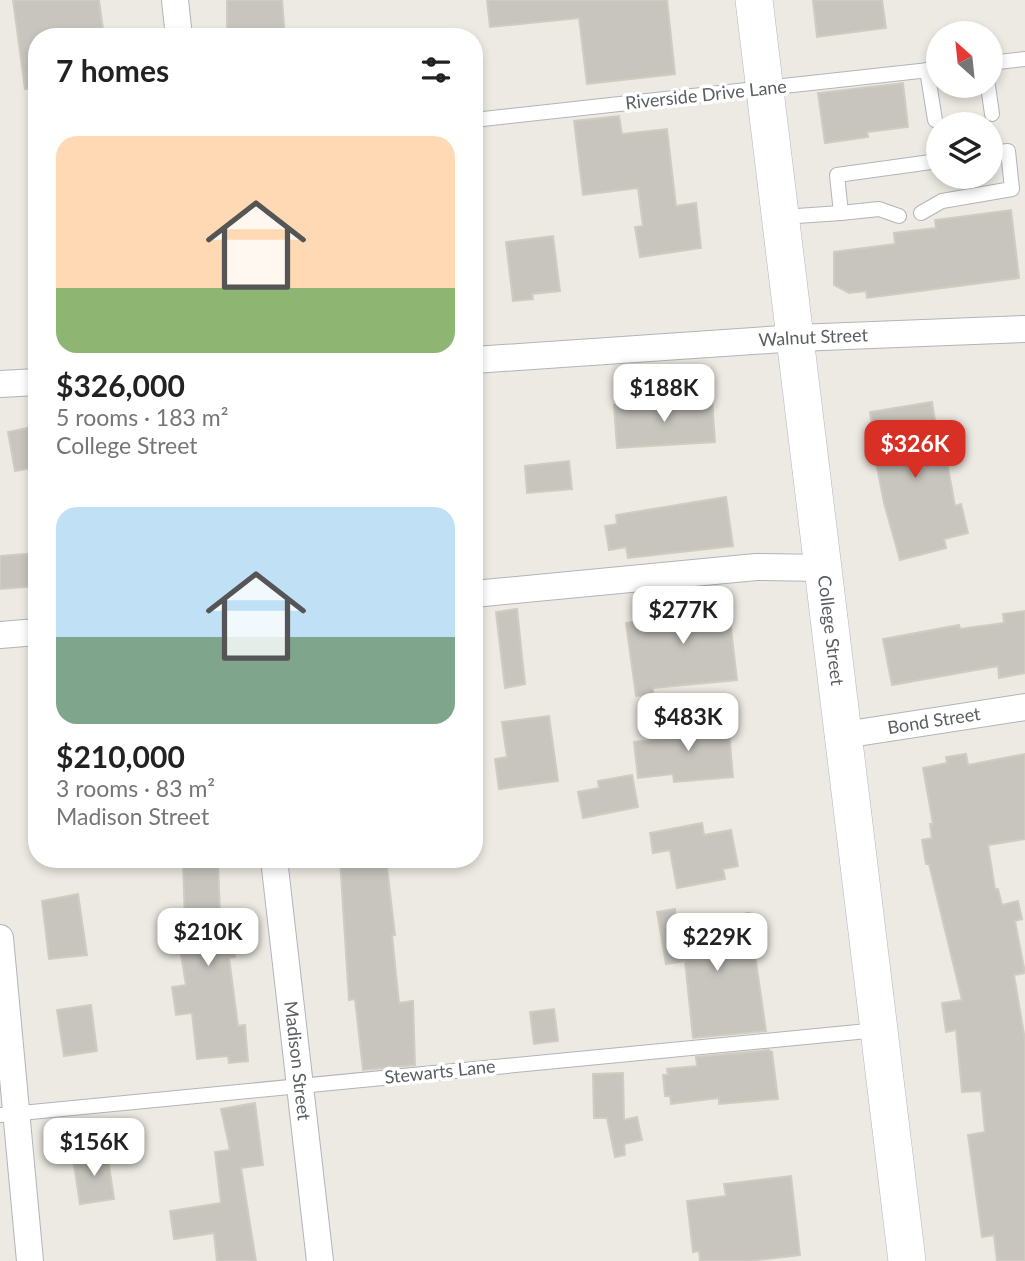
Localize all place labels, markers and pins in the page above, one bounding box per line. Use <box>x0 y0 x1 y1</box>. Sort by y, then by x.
pin: $188K <box>615 364 713 424</box>
pin: $326K <box>866 420 964 480</box>
pin: $277K <box>634 586 732 646</box>
pin: $483K <box>639 694 737 753</box>
pin: $210K <box>159 908 257 968</box>
pin: $229K <box>668 914 766 973</box>
pin: $156K <box>45 1118 143 1178</box>

